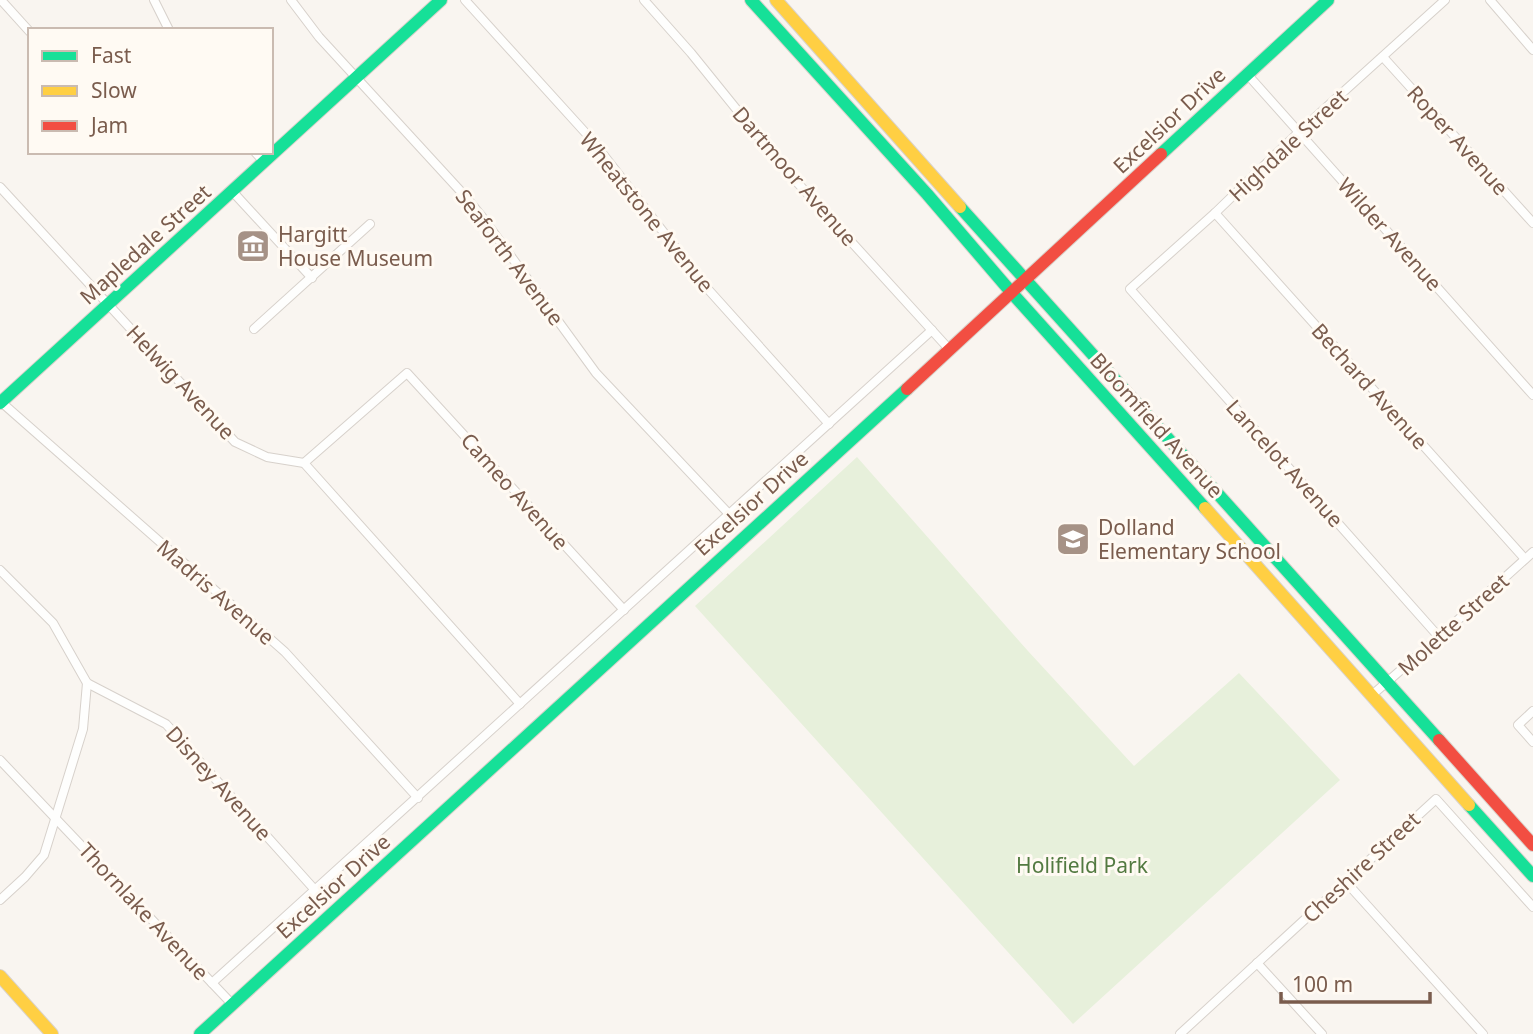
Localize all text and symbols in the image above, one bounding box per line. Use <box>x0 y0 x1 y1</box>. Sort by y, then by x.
legend <box>28 28 273 154</box>
text: Fast <box>91 41 132 69</box>
street label: Excelsior Drive <box>1107 61 1231 179</box>
text: Slow <box>91 76 137 104</box>
street label: Roper Avenue <box>1401 79 1515 201</box>
street label: Highdale Street <box>1223 82 1354 207</box>
street label: Dartmoor Avenue <box>727 100 863 252</box>
text: Jam <box>89 111 128 139</box>
street label: Wheatstone Avenue <box>574 126 720 298</box>
street label: Wilder Avenue <box>1332 171 1448 297</box>
street label: Mapledale Street <box>74 177 217 310</box>
street label: Seaforth Avenue <box>450 183 570 331</box>
place label: Hargitt House Museum <box>278 220 433 272</box>
museum icon: Hargitt House Museum <box>234 227 272 265</box>
street label: Bechard Avenue <box>1306 317 1434 455</box>
street label: Helwig Avenue <box>121 319 241 445</box>
street label: Bloomfield Avenue <box>1084 346 1230 504</box>
street label: Lancelot Avenue <box>1220 393 1350 533</box>
street label: Cameo Avenue <box>455 426 575 556</box>
street label: Excelsior Drive <box>688 444 814 562</box>
place label: Dolland Elementary School <box>1098 513 1281 565</box>
school or university icon: Dolland Elementary School <box>1054 520 1092 558</box>
street label: Madris Avenue <box>151 533 281 651</box>
street label: Molette Street <box>1392 566 1515 681</box>
street label: Disney Avenue <box>160 720 278 846</box>
street label: Cheshire Street <box>1296 805 1426 929</box>
street label: Excelsior Drive <box>270 827 396 945</box>
street label: Thornlake Avenue <box>73 836 215 986</box>
park label: Holifield Park <box>1016 851 1149 879</box>
scale bar <box>1281 960 1430 1004</box>
text: 100 m <box>1292 970 1353 998</box>

